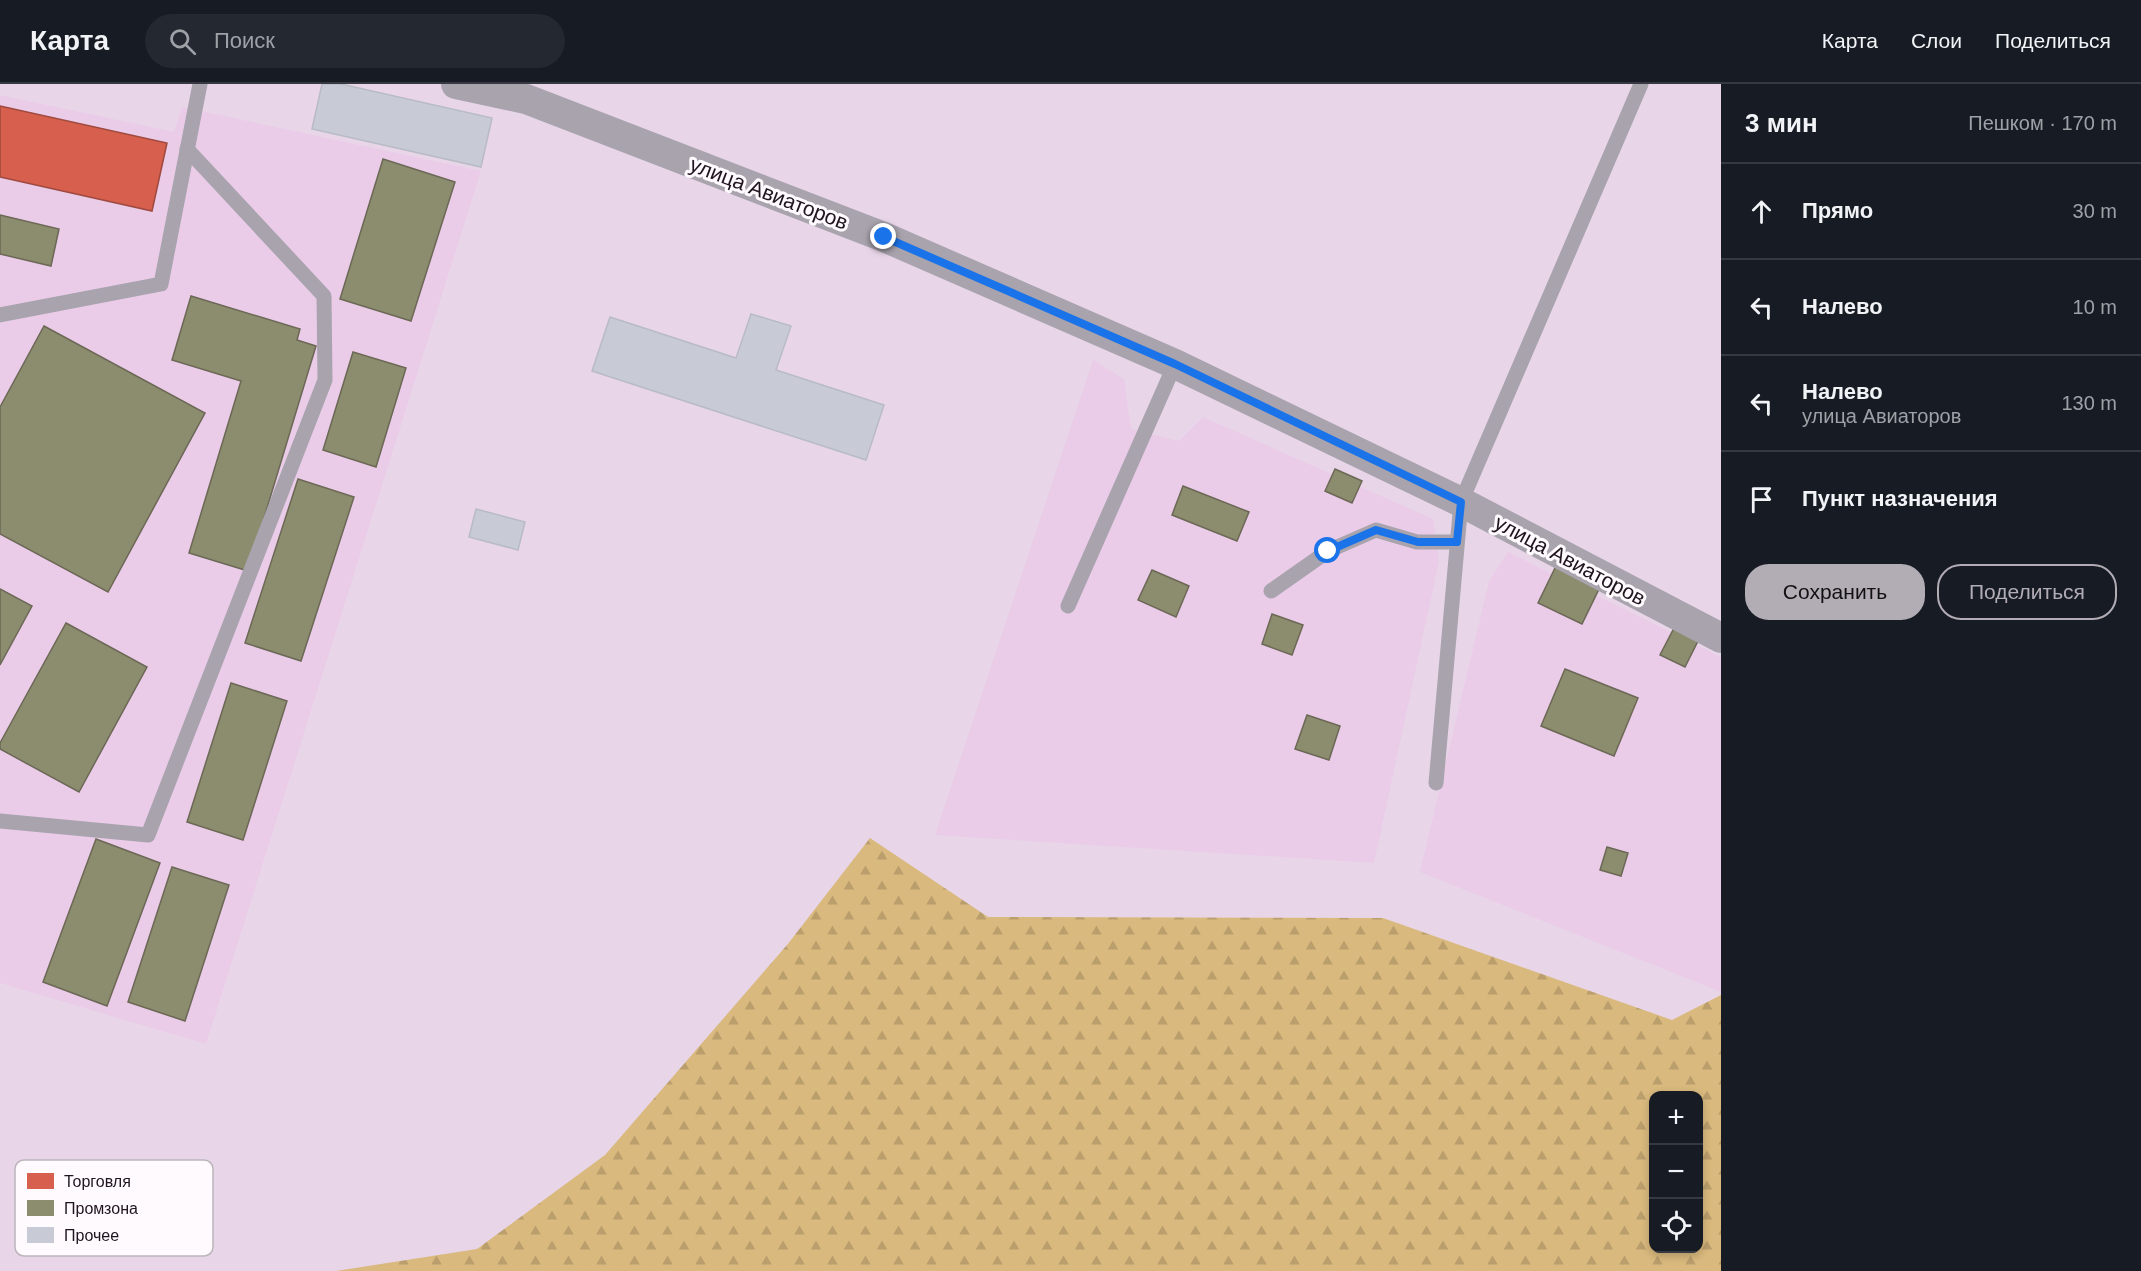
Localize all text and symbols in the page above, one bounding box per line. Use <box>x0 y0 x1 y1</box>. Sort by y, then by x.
search box <box>145 14 565 68</box>
text: Карта <box>30 25 109 56</box>
icon: search <box>166 25 199 58</box>
text: Поиск <box>214 28 275 53</box>
text: Карта <box>1822 29 1878 52</box>
text: Слои <box>1911 29 1962 52</box>
text: Поделиться <box>1995 29 2111 52</box>
text: 3 мин <box>1745 108 1818 138</box>
text: Пешком · 170 m <box>1968 112 2117 134</box>
street label: улица Авиаторов <box>687 152 851 234</box>
icon: ahead <box>1745 195 1778 228</box>
text: Прямо <box>1802 198 1873 223</box>
text: 30 m <box>2073 200 2117 222</box>
route end <box>870 223 896 249</box>
icon: left <box>1745 291 1778 324</box>
text: Налево <box>1802 294 1883 319</box>
text: 10 m <box>2073 296 2117 318</box>
text: Налево <box>1802 379 1883 404</box>
icon: left <box>1745 387 1778 420</box>
text: 130 m <box>2061 392 2117 414</box>
text: улица Авиаторов <box>1802 405 1961 427</box>
icon: arrive <box>1745 483 1778 516</box>
text: Пункт назначения <box>1802 486 1998 511</box>
street label: улица Авиаторов <box>1491 511 1649 609</box>
route start <box>1314 537 1340 563</box>
button: Сохранить <box>1745 564 1925 620</box>
button: Поделиться <box>1937 564 2117 620</box>
map controls <box>1649 1091 1703 1253</box>
button: + <box>1649 1091 1703 1145</box>
button: − <box>1649 1145 1703 1199</box>
legend <box>15 1160 213 1256</box>
text: Торговля <box>64 1173 131 1190</box>
button: locate <box>1649 1199 1703 1253</box>
text: Промзона <box>64 1200 138 1217</box>
text: Прочее <box>64 1227 119 1244</box>

